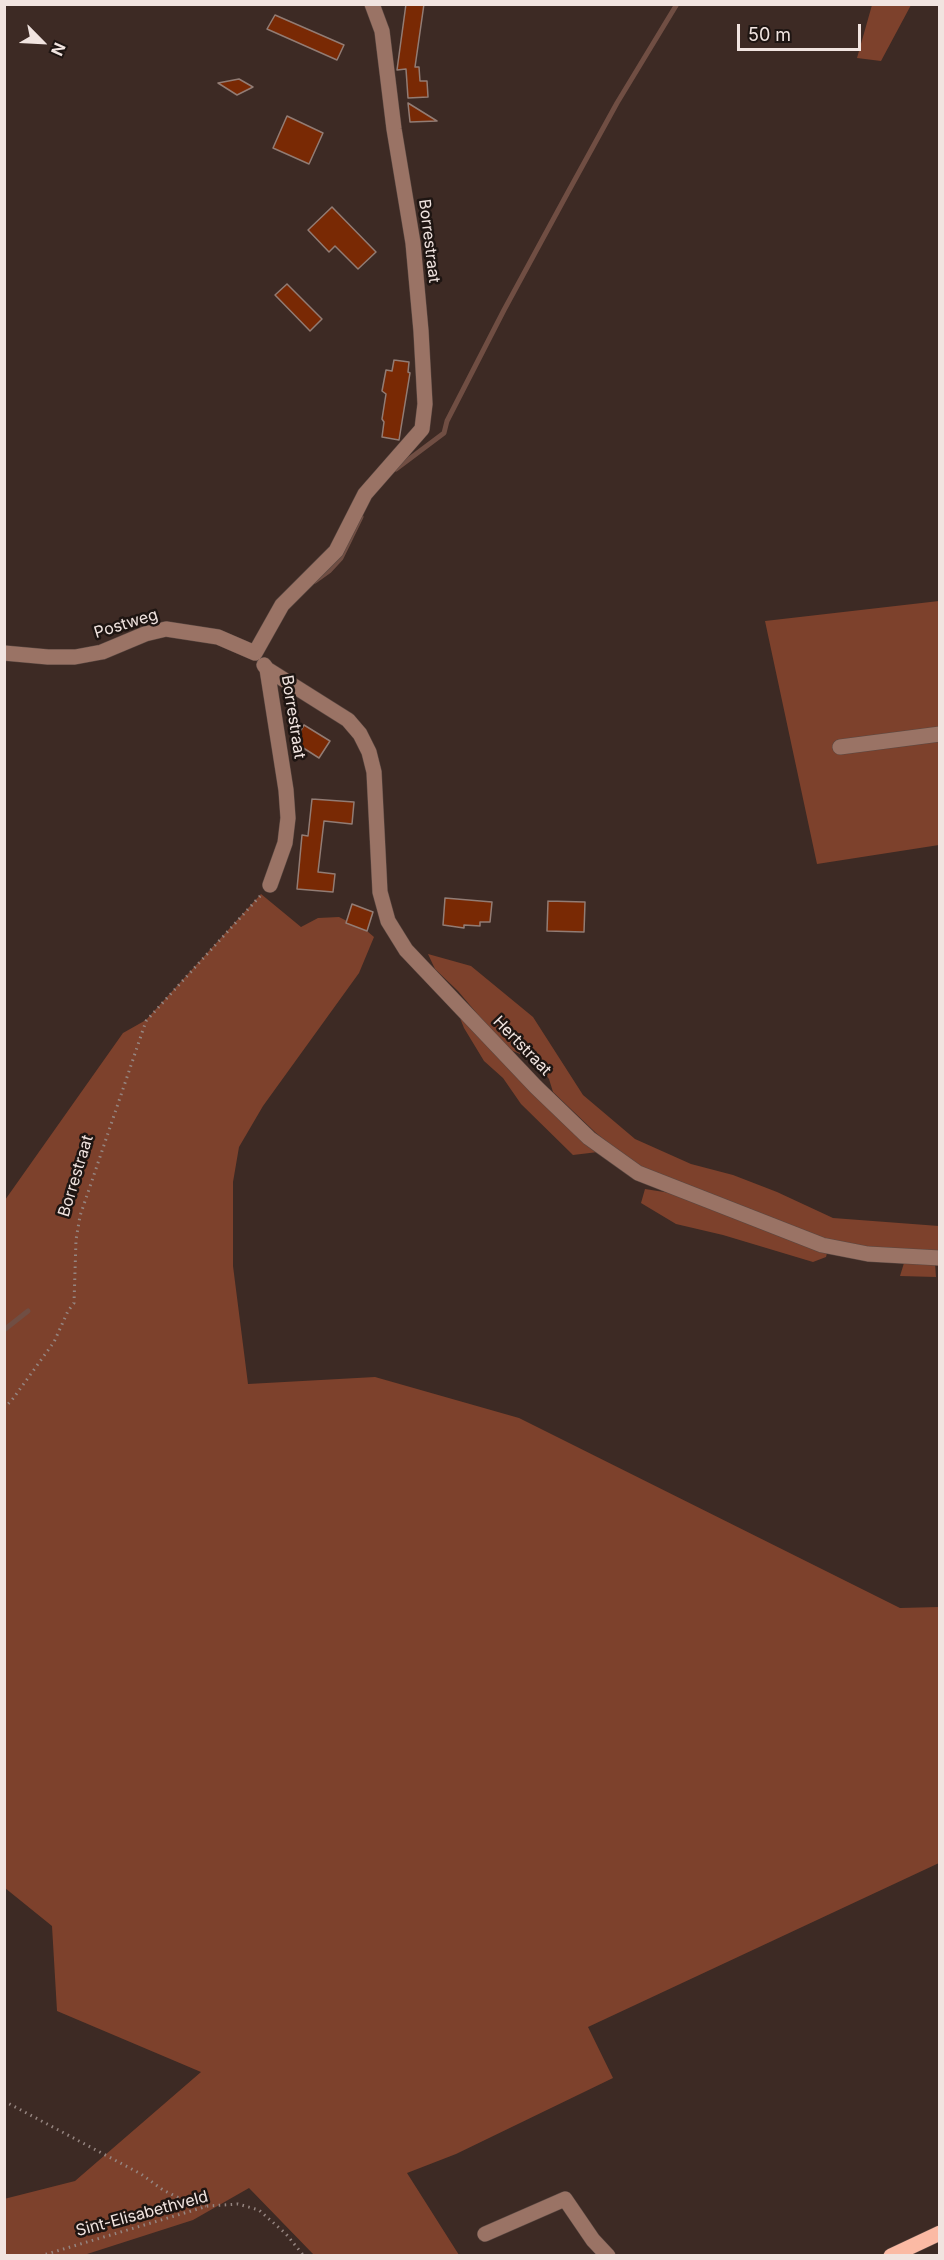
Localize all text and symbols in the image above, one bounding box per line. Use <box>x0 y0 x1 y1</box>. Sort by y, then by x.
north arrow <box>12 12 72 72</box>
scale bar <box>740 12 864 50</box>
text: 50 m <box>748 24 791 45</box>
text: N <box>47 40 70 59</box>
street label: Borrestraat <box>414 198 444 284</box>
street label: Postweg <box>92 605 160 643</box>
street label: Borrestraat <box>277 674 309 760</box>
street label: Hertstraat <box>489 1012 555 1080</box>
street label: Borrestraat <box>54 1133 98 1219</box>
street label: Sint-Elisabethveld <box>74 2187 210 2241</box>

